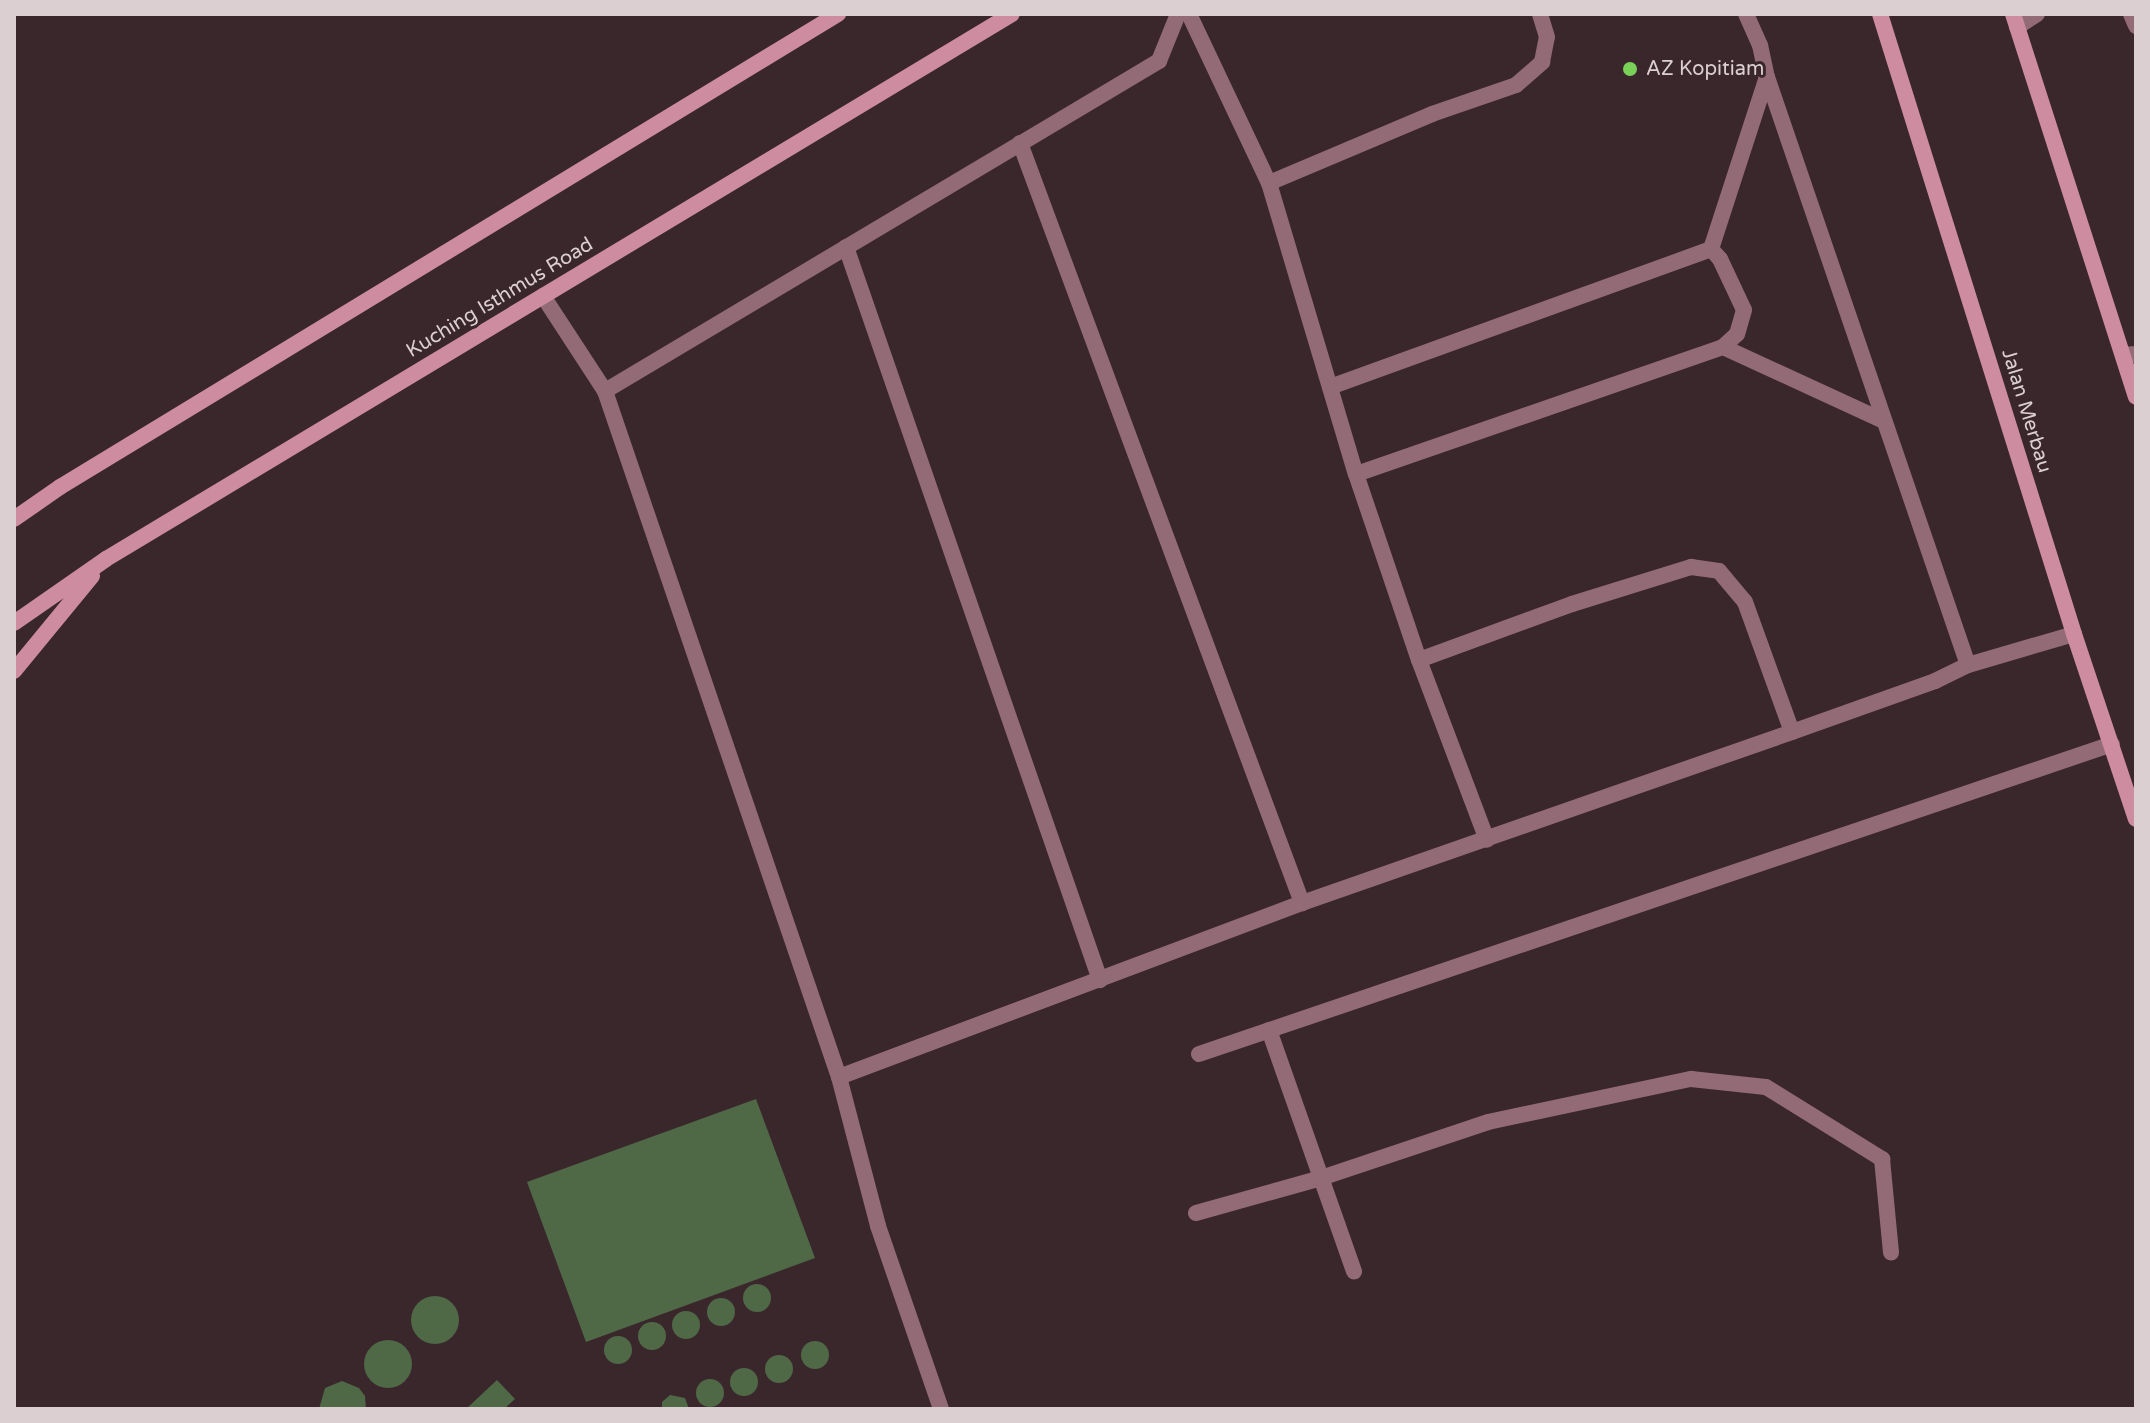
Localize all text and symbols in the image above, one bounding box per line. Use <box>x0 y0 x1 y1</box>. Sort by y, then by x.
place label: AZ Kopitiam <box>1646 57 1764 81</box>
marker: AZ Kopitiam <box>1621 60 1639 78</box>
street label: Kuching Isthmus Road <box>402 233 598 363</box>
street label: Jalan Merbau <box>1996 346 2056 476</box>

